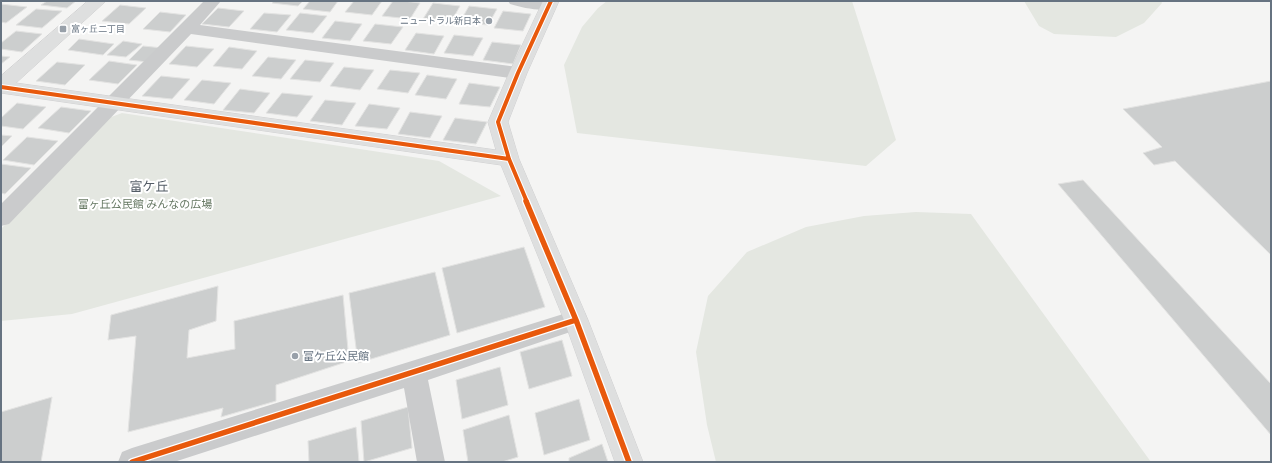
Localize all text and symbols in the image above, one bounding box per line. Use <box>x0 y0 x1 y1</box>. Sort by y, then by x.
place label: ニュートラル新日本 <box>400 15 481 27</box>
marker: ニュートラル新日本 <box>484 16 494 26</box>
place label: 富ヶ丘二丁目 <box>71 23 125 35</box>
marker: 富ヶ丘二丁目 <box>58 24 68 34</box>
district label: 富ケ丘 <box>129 178 169 195</box>
park label: 富ヶ丘公民館 みんなの広場 <box>78 197 212 211</box>
place label: 富ケ丘公民館 <box>303 349 369 363</box>
marker: 富ケ丘公民館 <box>290 351 300 361</box>

